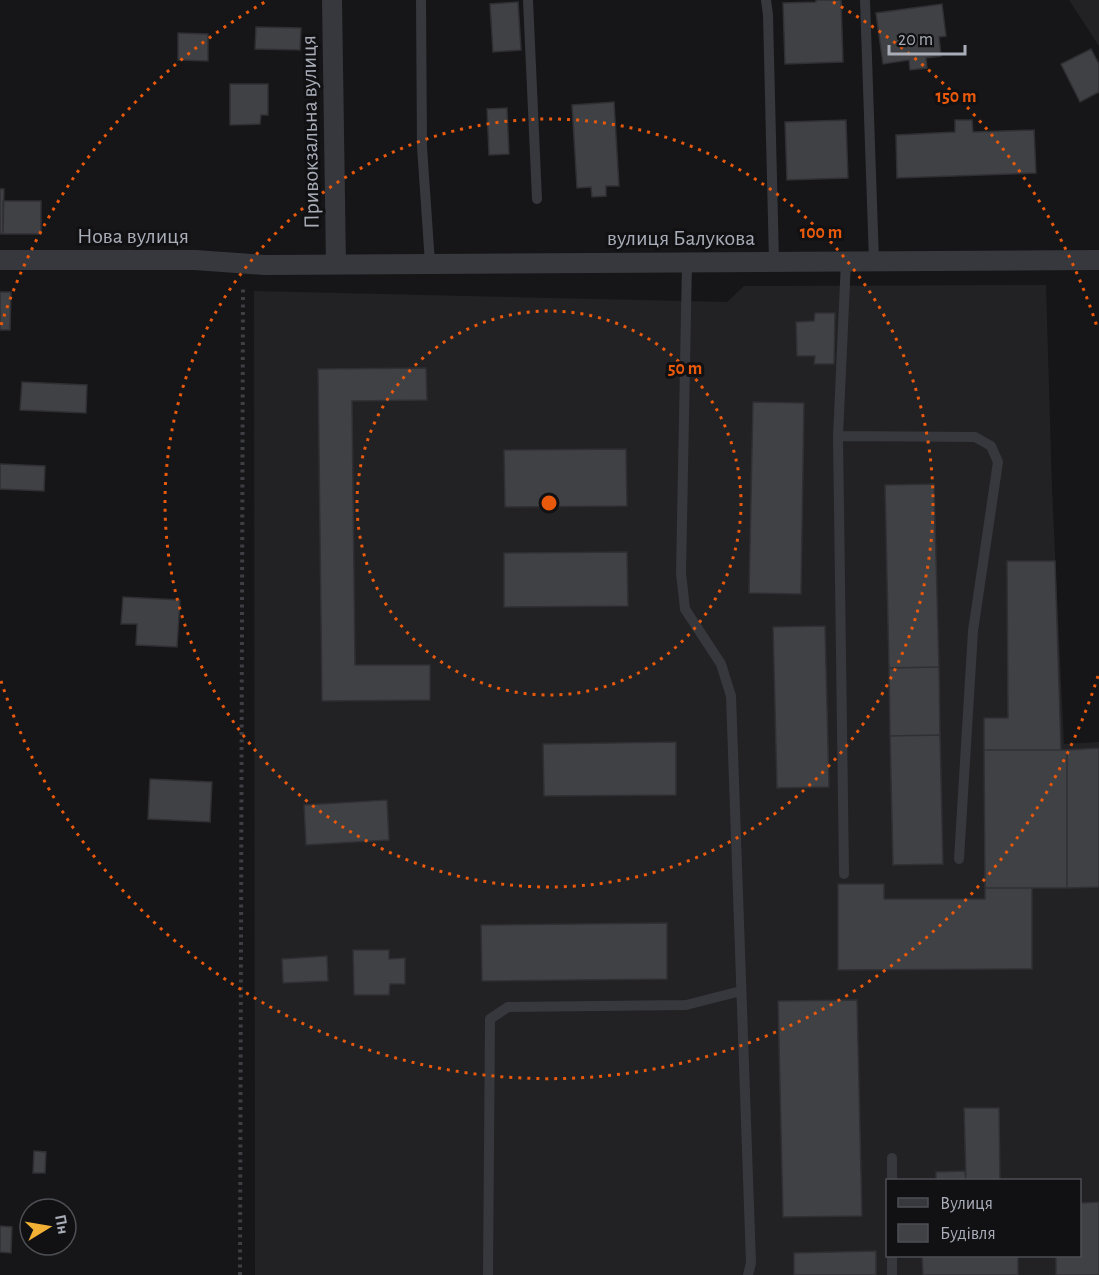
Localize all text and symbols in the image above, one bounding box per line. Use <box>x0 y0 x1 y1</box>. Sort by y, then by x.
scale bar <box>889 18 966 56</box>
text: 20 m <box>898 31 933 49</box>
street label: Привокзальна вулиця <box>297 35 323 229</box>
text: 150 m <box>936 88 976 106</box>
text: 100 m <box>800 224 842 242</box>
street label: Нова вулиця <box>77 225 189 247</box>
street label: вулиця Балукова <box>607 227 755 249</box>
text: 50 m <box>668 360 702 378</box>
centre of rings <box>539 493 559 513</box>
legend <box>886 1179 1081 1257</box>
text: Вулиця <box>940 1195 993 1213</box>
north arrow <box>18 1197 78 1257</box>
text: Пн <box>52 1213 71 1235</box>
text: Будівля <box>940 1225 996 1243</box>

